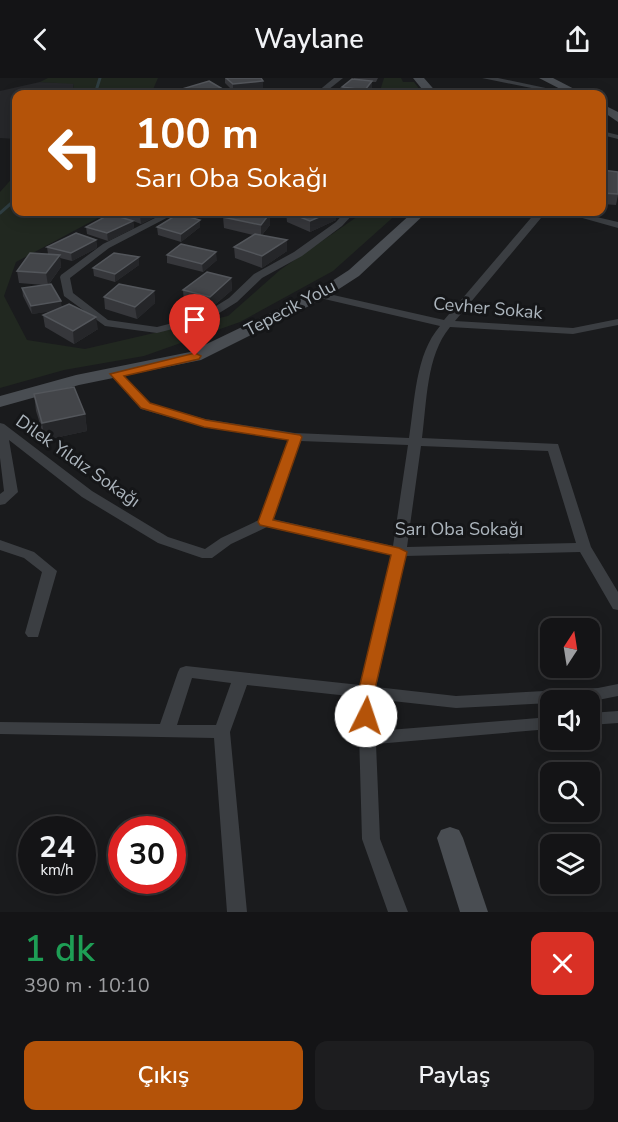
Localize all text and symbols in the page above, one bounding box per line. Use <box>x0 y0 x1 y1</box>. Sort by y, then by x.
text: Waylane <box>254 21 364 58</box>
icon: back <box>24 23 57 56</box>
icon: share <box>561 23 594 56</box>
text: 100 m <box>135 106 259 163</box>
icon: left <box>36 114 114 192</box>
text: Sarı Oba Sokağı <box>135 160 328 197</box>
street label: Tepecik Yolu <box>240 274 340 342</box>
street label: Cevher Sokak <box>432 291 545 325</box>
pin <box>169 294 220 356</box>
icon: arrive <box>178 303 211 336</box>
street label: Dilek Yıldız Sokağı <box>11 409 145 513</box>
street label: Sarı Oba Sokağı <box>395 517 523 541</box>
north arrow <box>540 618 600 678</box>
map controls <box>540 618 600 894</box>
position arrow <box>334 684 398 748</box>
button: sound <box>540 690 600 750</box>
button: search <box>540 762 600 822</box>
speed limit sign: 30 <box>108 816 186 894</box>
text: 24 <box>39 827 75 868</box>
button: layers <box>540 834 600 894</box>
text: km/h <box>40 860 74 880</box>
text: 1 dk <box>24 925 95 974</box>
button: close <box>531 932 594 995</box>
text: 390 m · 10:10 <box>24 972 150 999</box>
button: Çıkış <box>24 1041 303 1110</box>
button: Paylaş <box>315 1041 594 1110</box>

